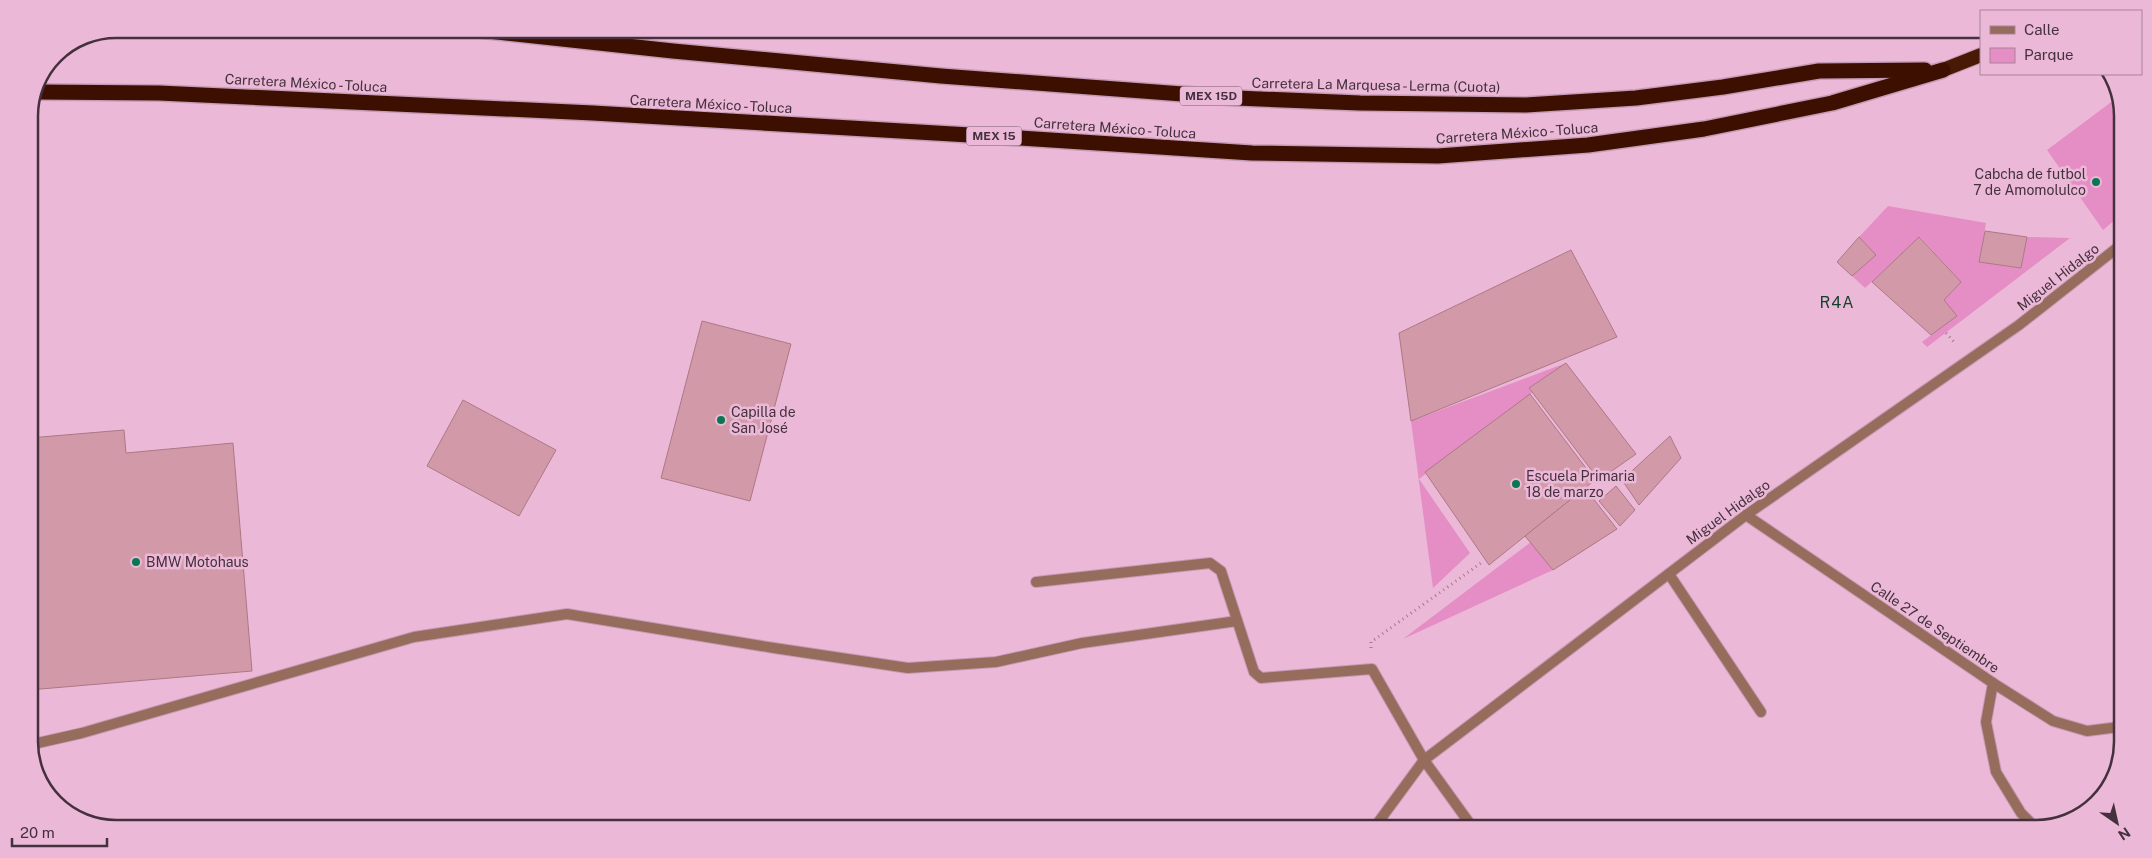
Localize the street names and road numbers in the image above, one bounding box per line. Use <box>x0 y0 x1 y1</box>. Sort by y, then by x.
street label: Carretera México - Toluca <box>224 71 388 95</box>
street label: Carretera La Marquesa - Lerma (Cuota) <box>1252 75 1500 95</box>
road number: MEX 15D <box>1180 86 1242 105</box>
street label: Carretera México - Toluca <box>629 92 793 116</box>
street label: Carretera México - Toluca <box>1033 114 1197 142</box>
street label: Carretera México - Toluca <box>1435 119 1599 147</box>
road number: MEX 15 <box>966 126 1022 146</box>
street label: Miguel Hidalgo <box>2014 240 2102 314</box>
street label: Miguel Hidalgo <box>1683 476 1773 548</box>
street label: Calle 27 de Septiembre <box>1868 578 2003 676</box>

